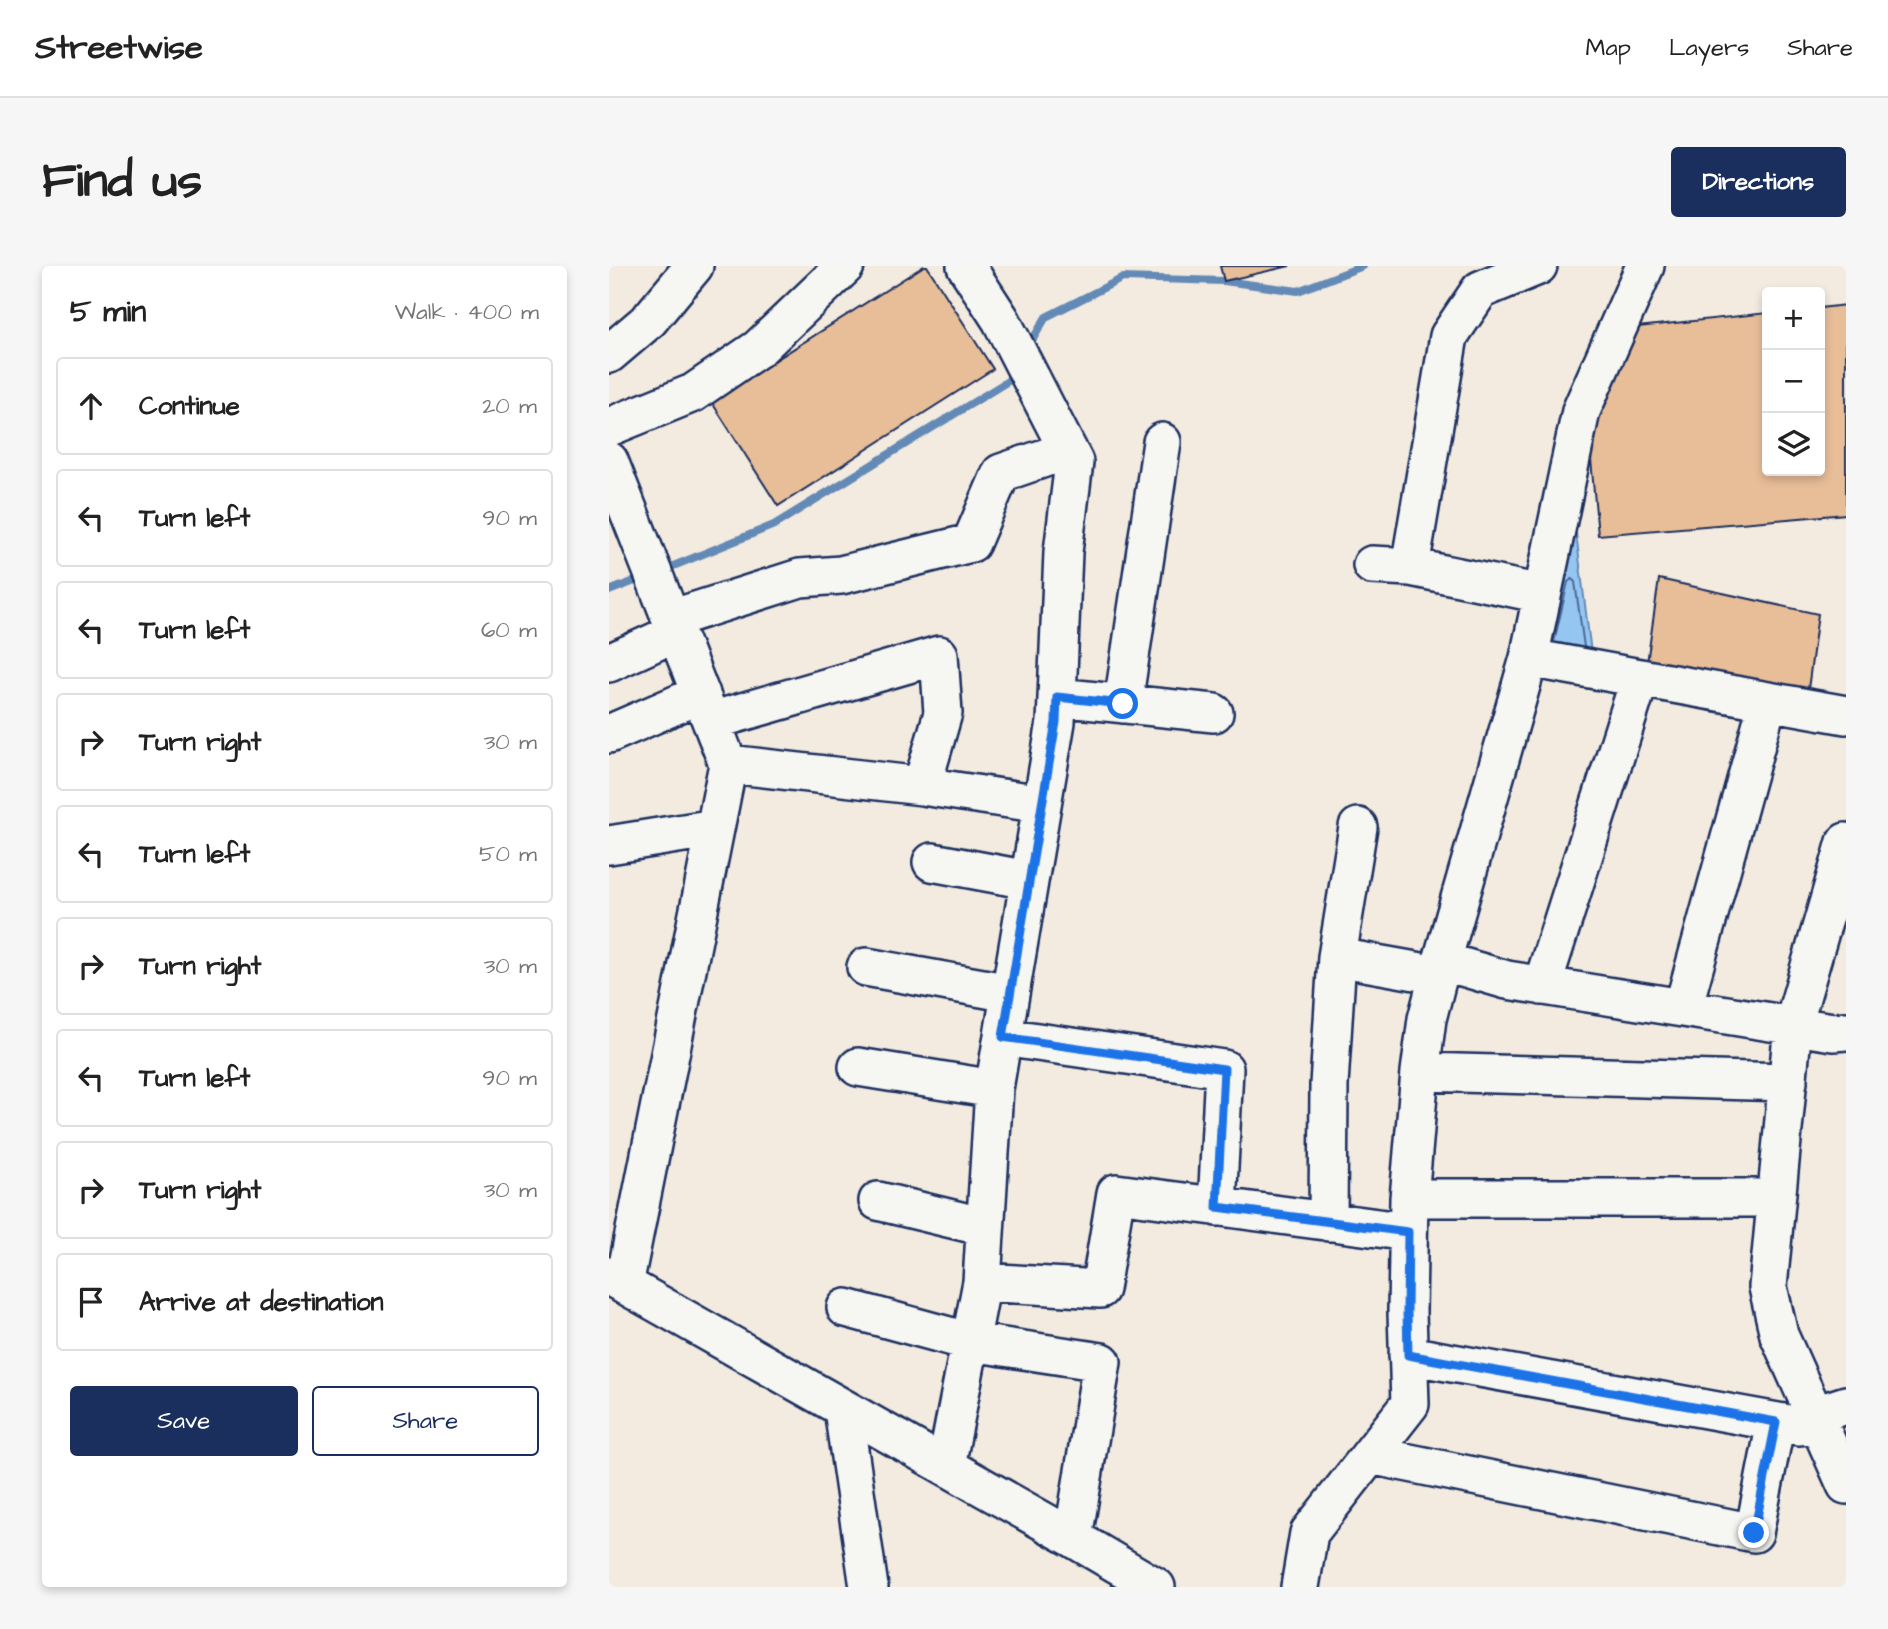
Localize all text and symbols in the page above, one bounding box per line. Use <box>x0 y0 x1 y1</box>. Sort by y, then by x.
text: Streetwise <box>35 25 203 71</box>
text: Map <box>1586 31 1631 65</box>
text: Layers <box>1669 31 1749 65</box>
text: Share <box>1787 31 1853 65</box>
button: Directions <box>1671 147 1846 217</box>
text: Find us <box>42 148 202 216</box>
map controls <box>1762 287 1825 476</box>
button: + <box>1762 287 1825 350</box>
text: 5 min <box>70 291 146 333</box>
text: Walk · 400 m <box>394 296 539 328</box>
button: − <box>1762 350 1825 413</box>
icon: ahead <box>72 387 110 425</box>
text: Continue <box>139 388 240 424</box>
text: 20 m <box>482 390 537 422</box>
button: layers <box>1762 413 1825 476</box>
icon: left <box>72 499 110 537</box>
text: Turn left <box>139 500 250 536</box>
text: 90 m <box>482 502 537 534</box>
icon: left <box>72 611 110 649</box>
text: Turn left <box>139 612 250 648</box>
text: 60 m <box>481 614 537 646</box>
route start <box>1107 688 1138 719</box>
icon: right <box>72 723 110 761</box>
text: Turn right <box>139 724 261 760</box>
text: 30 m <box>484 726 537 758</box>
icon: left <box>72 835 110 873</box>
text: Turn left <box>139 836 250 872</box>
text: 50 m <box>479 838 537 870</box>
icon: right <box>72 947 110 985</box>
text: Turn right <box>139 948 261 984</box>
text: 30 m <box>484 950 537 982</box>
icon: left <box>72 1059 110 1097</box>
text: Turn left <box>139 1060 250 1096</box>
text: 90 m <box>482 1062 537 1094</box>
icon: right <box>72 1171 110 1209</box>
text: Turn right <box>139 1172 261 1208</box>
text: 30 m <box>484 1174 537 1206</box>
icon: arrive <box>72 1283 110 1321</box>
text: Arrive at destination <box>139 1284 384 1320</box>
button: Save <box>70 1386 298 1456</box>
button: Share <box>312 1386 539 1456</box>
route end <box>1738 1517 1769 1548</box>

